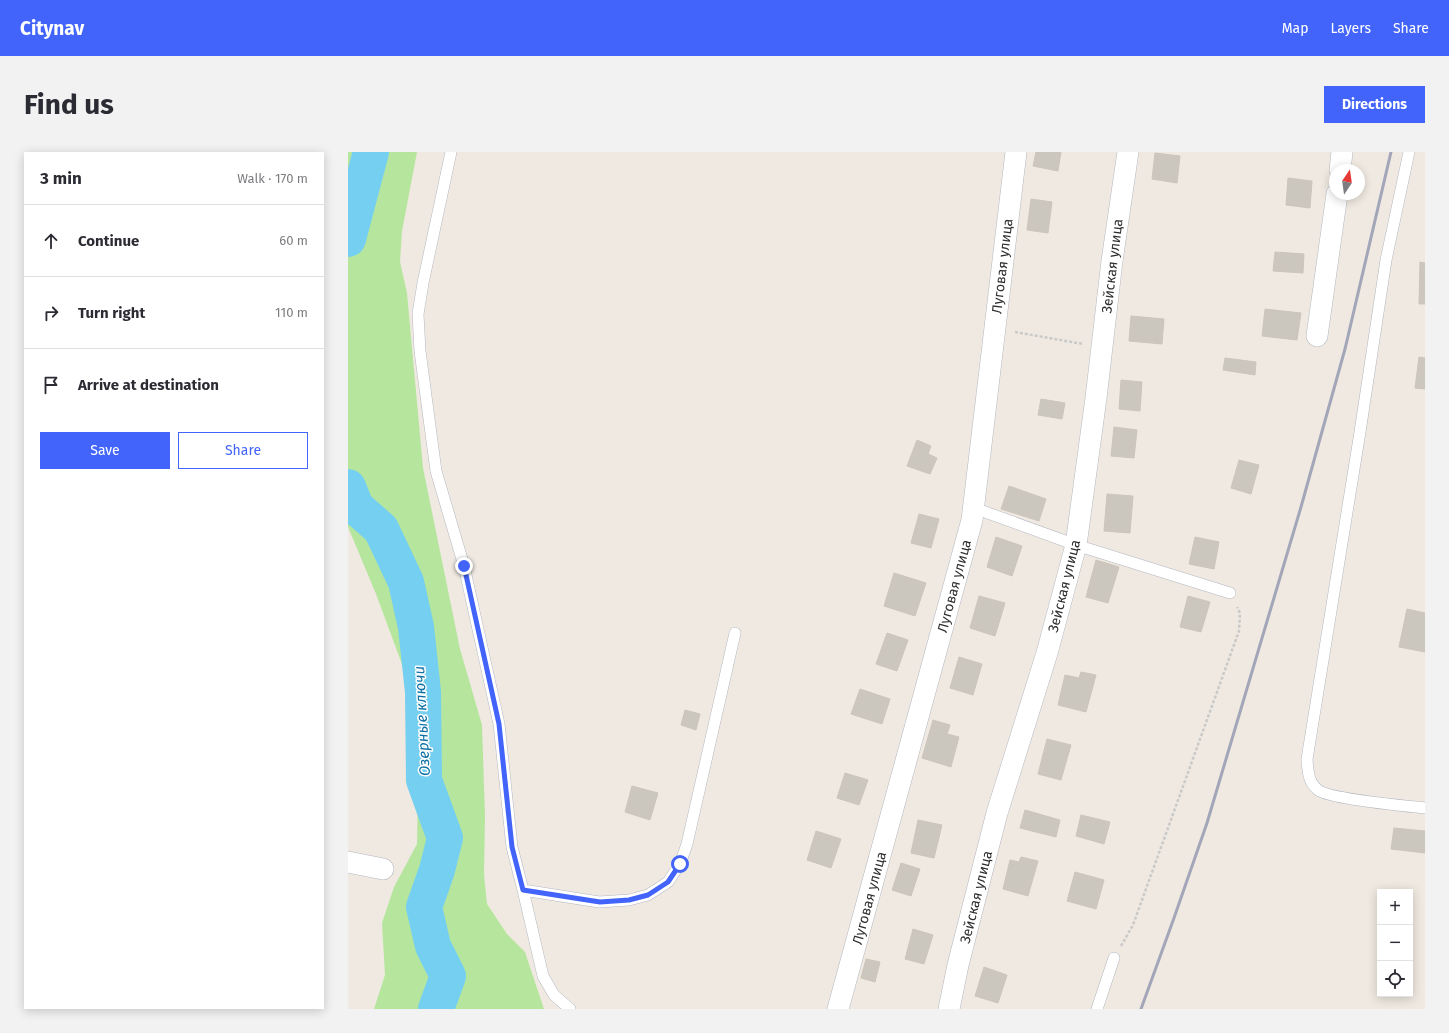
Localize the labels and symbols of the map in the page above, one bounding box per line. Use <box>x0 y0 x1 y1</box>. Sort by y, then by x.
north arrow <box>1329 164 1365 200</box>
street label: Луговая улица <box>988 218 1017 315</box>
street label: Зейская улица <box>1098 218 1127 314</box>
street label: Луговая улица <box>934 538 975 635</box>
street label: Зейская улица <box>1045 538 1084 634</box>
route end <box>455 557 473 575</box>
water label: Озерные ключи <box>410 665 434 777</box>
street label: Зейская улица <box>957 849 996 945</box>
street label: Луговая улица <box>849 850 890 947</box>
route start <box>671 855 689 873</box>

